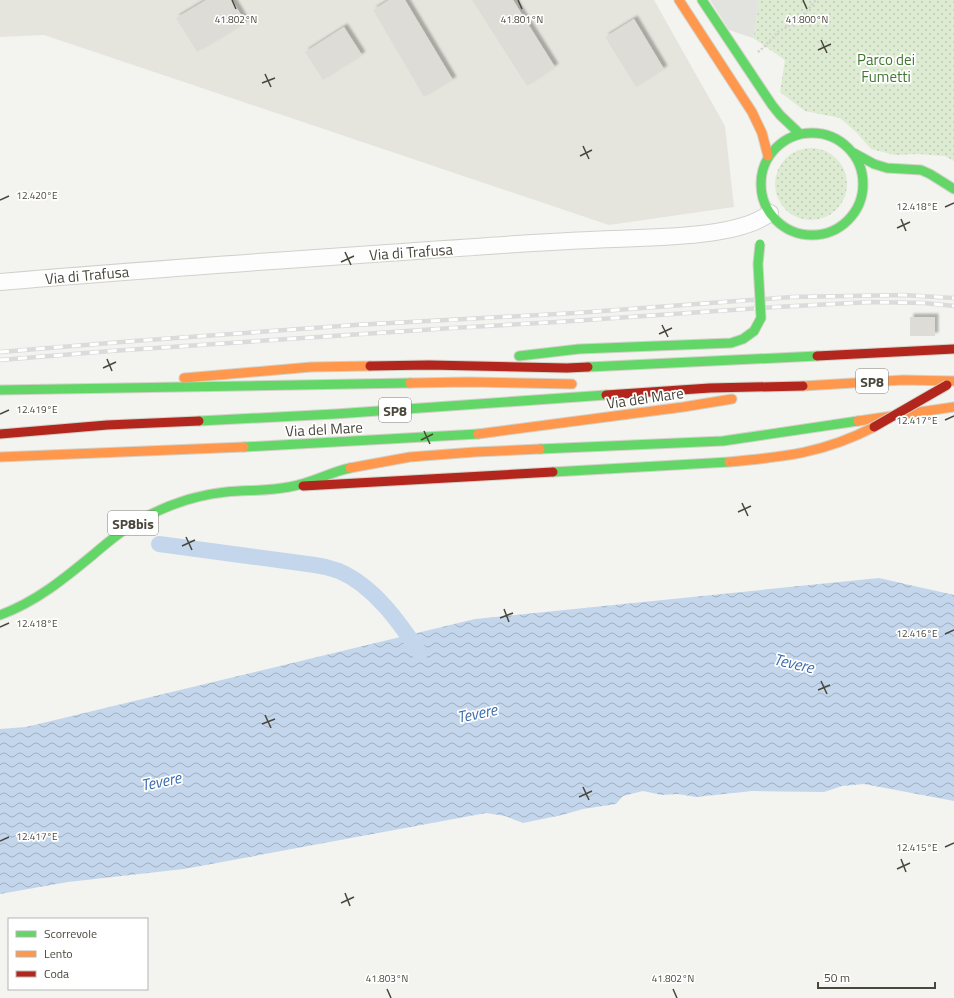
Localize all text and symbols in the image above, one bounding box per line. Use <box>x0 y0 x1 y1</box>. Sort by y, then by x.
text: 41.802°N <box>215 12 257 27</box>
text: 41.801°N <box>501 12 543 27</box>
text: 41.800°N <box>786 12 828 27</box>
park label: Parco dei Fumetti <box>857 48 915 88</box>
text: 12.420°E <box>16 188 58 203</box>
text: 12.418°E <box>896 199 938 214</box>
street label: Via di Trafusa <box>368 238 454 266</box>
street label: Via di Trafusa <box>44 260 130 290</box>
road number: SP8 <box>856 369 888 393</box>
street label: Via del Mare <box>605 381 685 415</box>
road number: SP8 <box>379 398 411 422</box>
text: 12.419°E <box>16 402 58 417</box>
text: 12.417°E <box>896 413 938 428</box>
street label: Via del Mare <box>285 415 363 443</box>
road number: SP8bis <box>108 511 158 535</box>
text: 12.418°E <box>16 616 58 631</box>
text: 12.416°E <box>896 626 938 641</box>
water label: Tevere <box>772 647 818 680</box>
water label: Tevere <box>455 697 501 729</box>
water label: Tevere <box>139 765 185 797</box>
text: 12.417°E <box>16 829 58 844</box>
text: 12.415°E <box>896 840 938 855</box>
legend <box>8 918 148 990</box>
text: Scorrevole <box>44 924 97 943</box>
text: Lento <box>44 944 73 963</box>
text: Coda <box>44 964 69 983</box>
scale bar <box>818 964 935 990</box>
text: 50 m <box>824 968 850 987</box>
text: 41.803°N <box>366 971 408 986</box>
text: 41.802°N <box>652 971 694 986</box>

